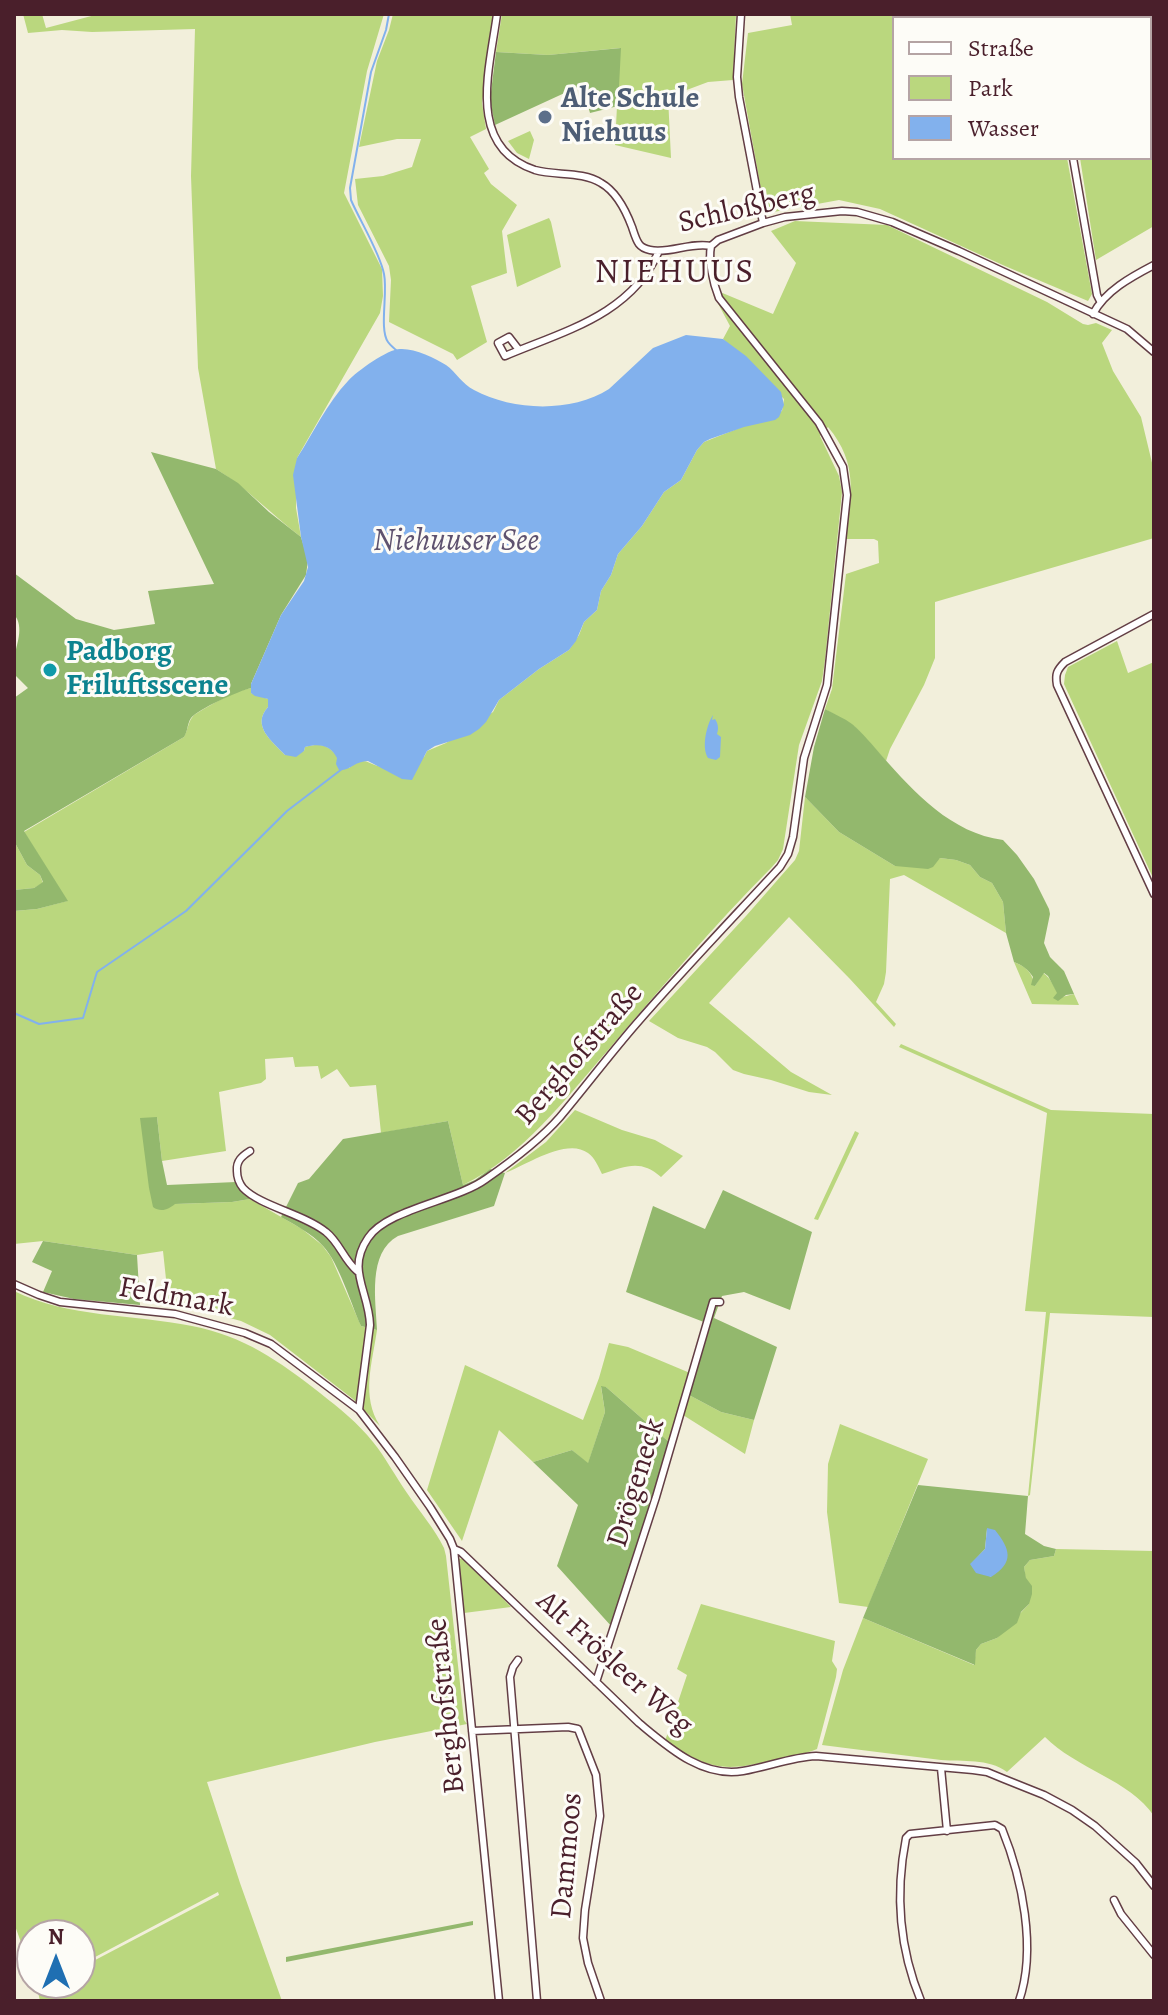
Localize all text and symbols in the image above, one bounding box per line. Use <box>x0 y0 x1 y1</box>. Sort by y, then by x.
legend <box>892 16 1152 160</box>
text: Straße <box>968 32 1034 64</box>
text: Park <box>968 72 1013 104</box>
place label: Alte Schule Niehuus <box>561 82 699 152</box>
marker: Alte Schule Niehuus <box>536 108 554 126</box>
text: Wasser <box>968 112 1039 144</box>
street label: Schloßberg <box>675 176 819 242</box>
district label: NIEHUUS <box>595 254 755 294</box>
water label: Niehuuser See <box>373 523 539 561</box>
place label: Padborg Friluftsscene <box>66 635 228 706</box>
marker: Padborg Friluftsscene <box>41 661 59 679</box>
street label: Berghofstraße <box>508 977 652 1133</box>
street label: Feldmark <box>116 1270 236 1326</box>
street label: Drögeneck <box>600 1414 674 1552</box>
street label: Alt Frösleer Weg <box>528 1584 700 1744</box>
street label: Berghofstraße <box>420 1616 474 1796</box>
street label: Dammoos <box>545 1791 591 1921</box>
north arrow <box>16 1919 96 1999</box>
text: N <box>48 1922 64 1952</box>

